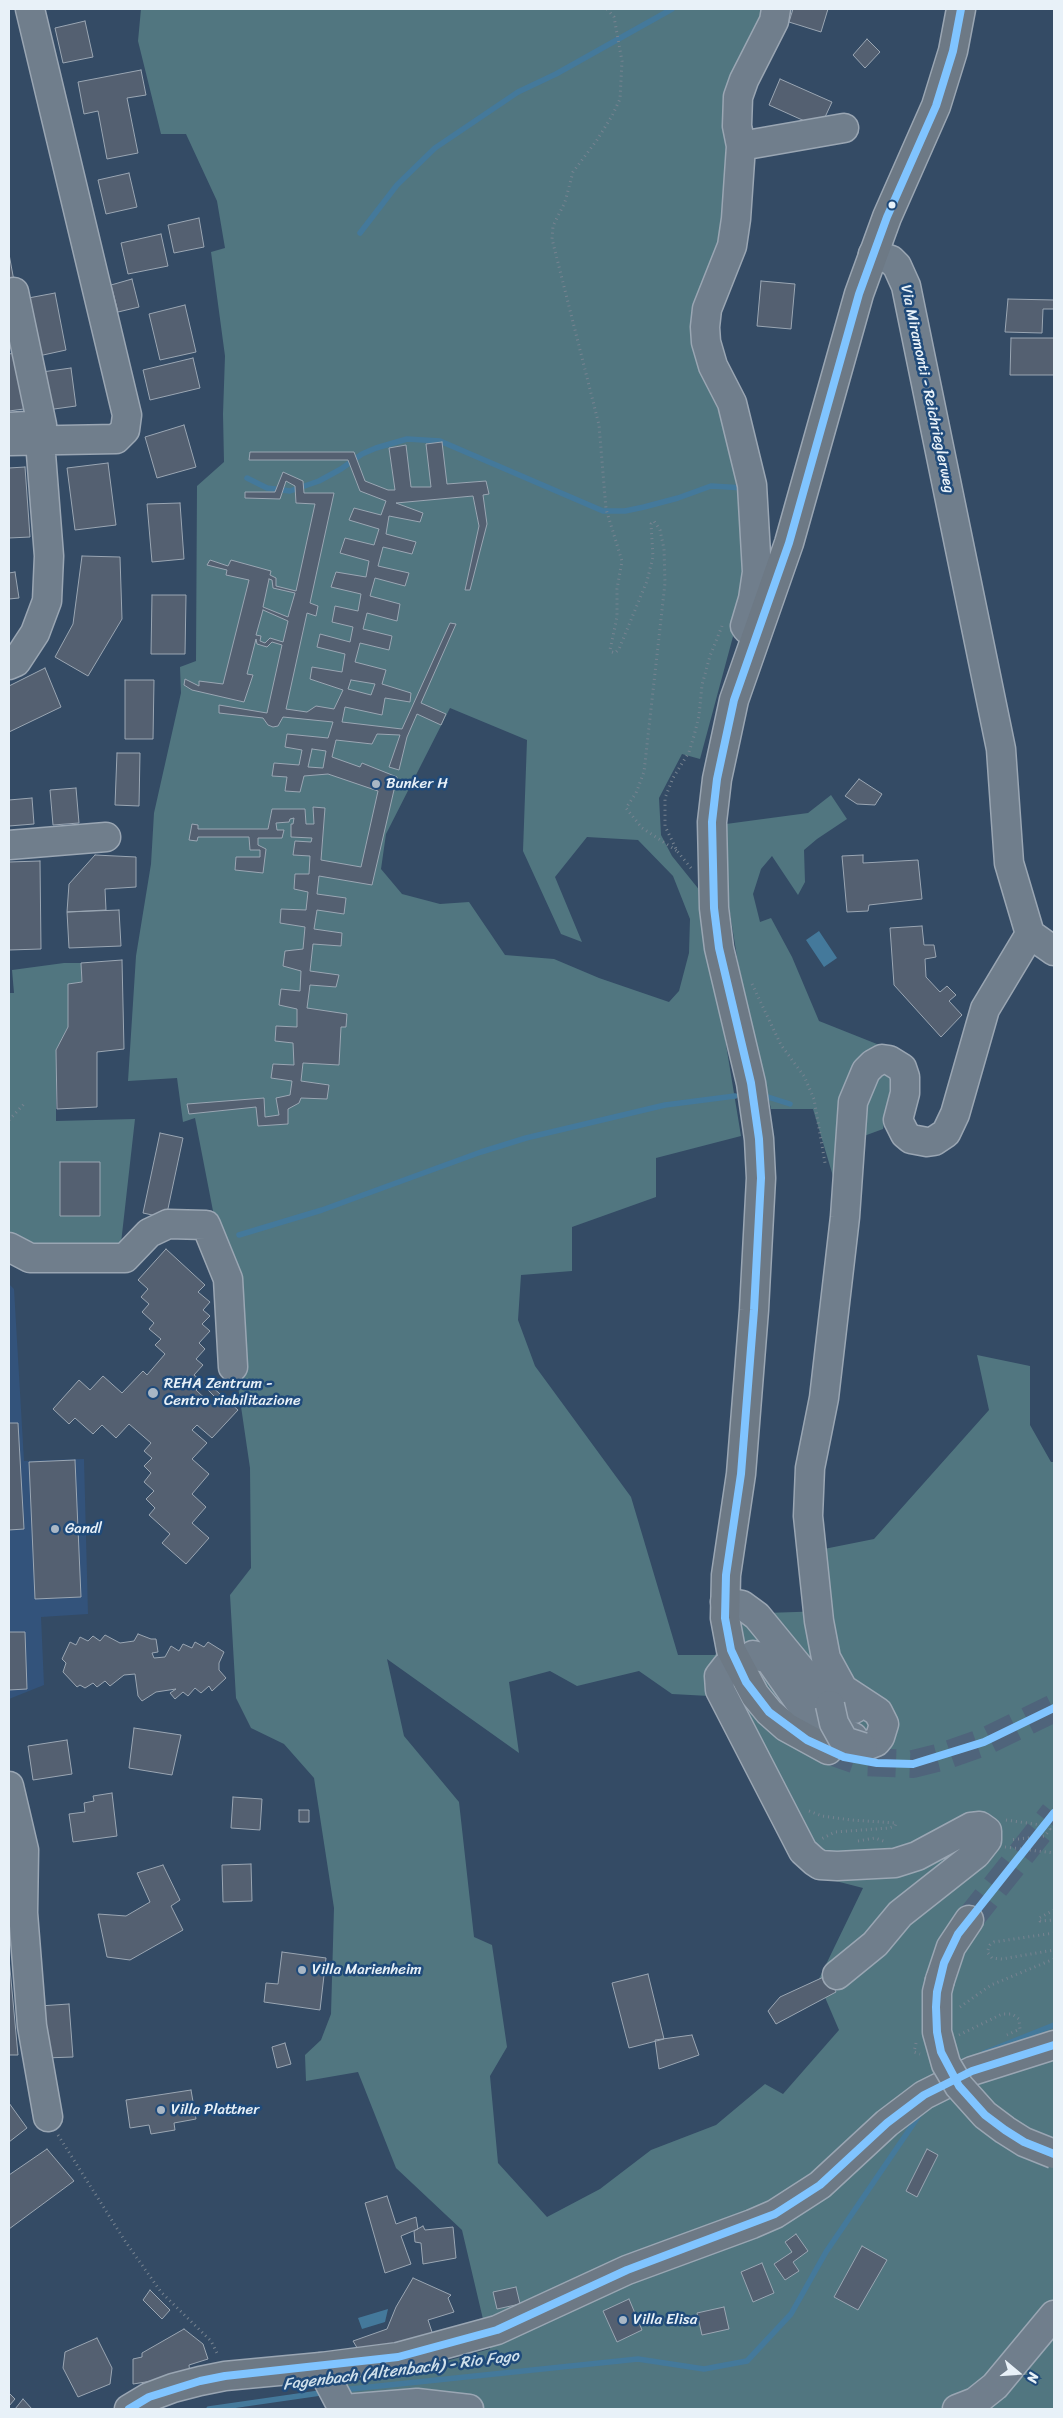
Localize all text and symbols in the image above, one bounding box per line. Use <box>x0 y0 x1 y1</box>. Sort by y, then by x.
unlabelled marker <box>887 200 897 210</box>
street label: Via Miramonti - Reichrieglerweg <box>896 283 958 495</box>
place label: Bunker H <box>386 775 448 793</box>
marker: Bunker H <box>370 778 382 790</box>
place label: REHA Zentrum - Centro riabilitazione <box>164 1375 301 1410</box>
marker: REHA Zentrum - Centro riabilitazione <box>146 1386 160 1400</box>
place label: Gandl <box>65 1520 102 1538</box>
marker: Gandl <box>49 1523 61 1535</box>
place label: Villa Marienheim <box>312 1961 422 1979</box>
marker: Villa Marienheim <box>296 1964 308 1976</box>
place label: Villa Plattner <box>171 2101 259 2119</box>
marker: Villa Plattner <box>155 2104 167 2116</box>
place label: Villa Elisa <box>633 2311 697 2329</box>
marker: Villa Elisa <box>617 2314 629 2326</box>
water label: Fagenbach (Altenbach) - Rio Fago <box>282 2347 520 2395</box>
north arrow <box>993 2348 1043 2398</box>
text: N <box>1019 2369 1046 2386</box>

